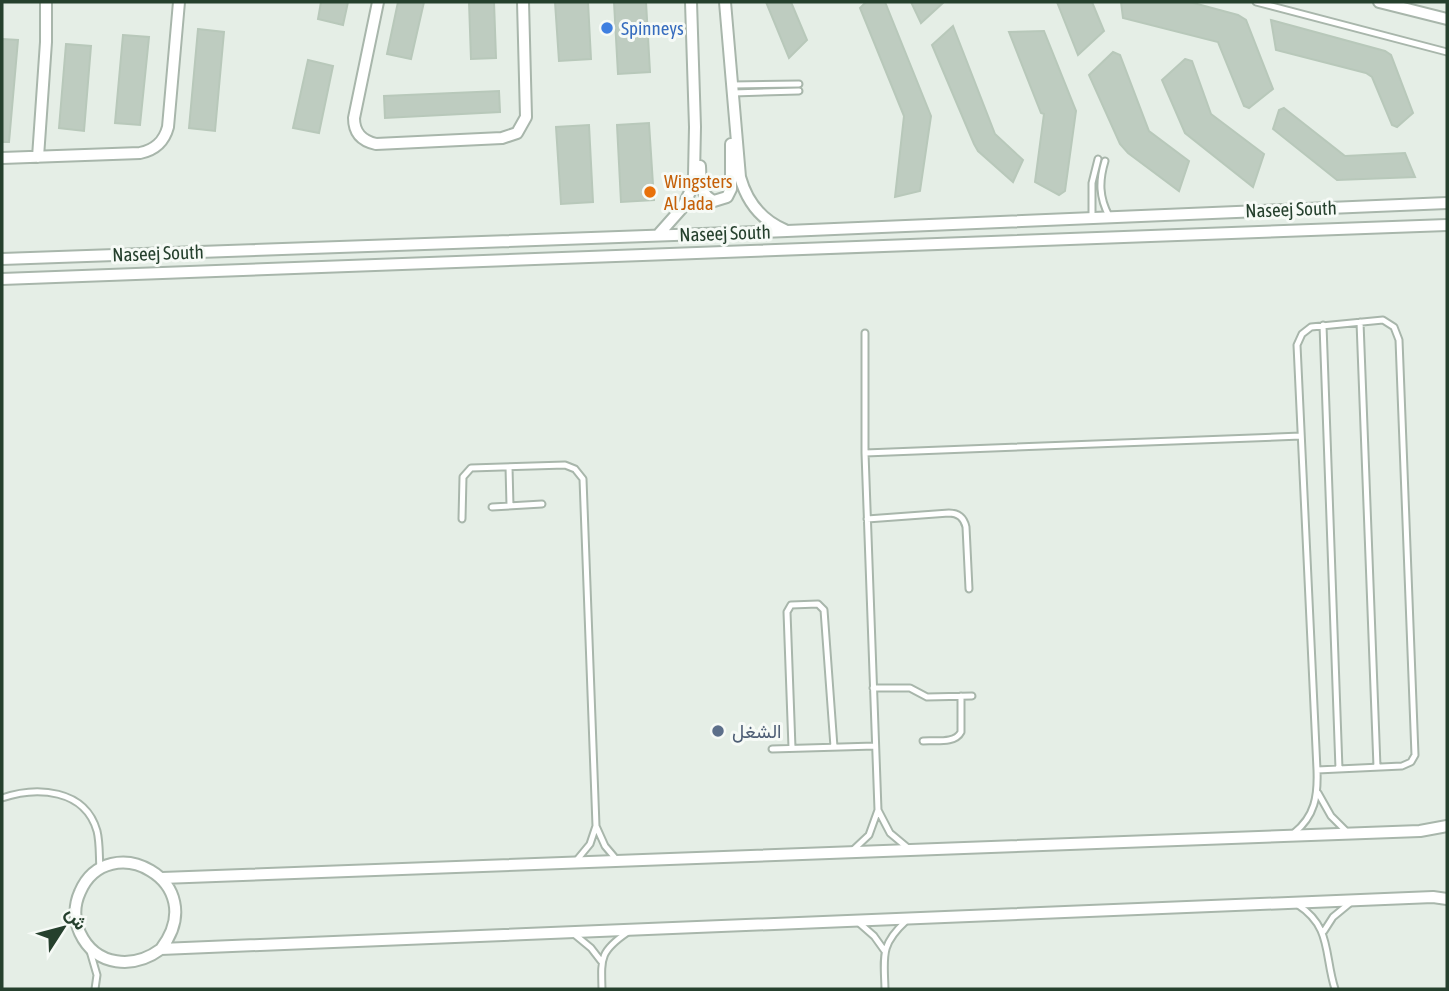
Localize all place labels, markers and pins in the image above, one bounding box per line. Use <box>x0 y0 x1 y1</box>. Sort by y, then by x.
place label: Spinneys <box>621 17 684 39</box>
marker: Spinneys <box>599 20 615 36</box>
place label: Wingsters Al Jada <box>664 170 733 214</box>
marker: Wingsters Al Jada <box>642 184 658 200</box>
place label: الشغل <box>732 720 782 743</box>
marker: الشغل <box>710 723 726 739</box>

